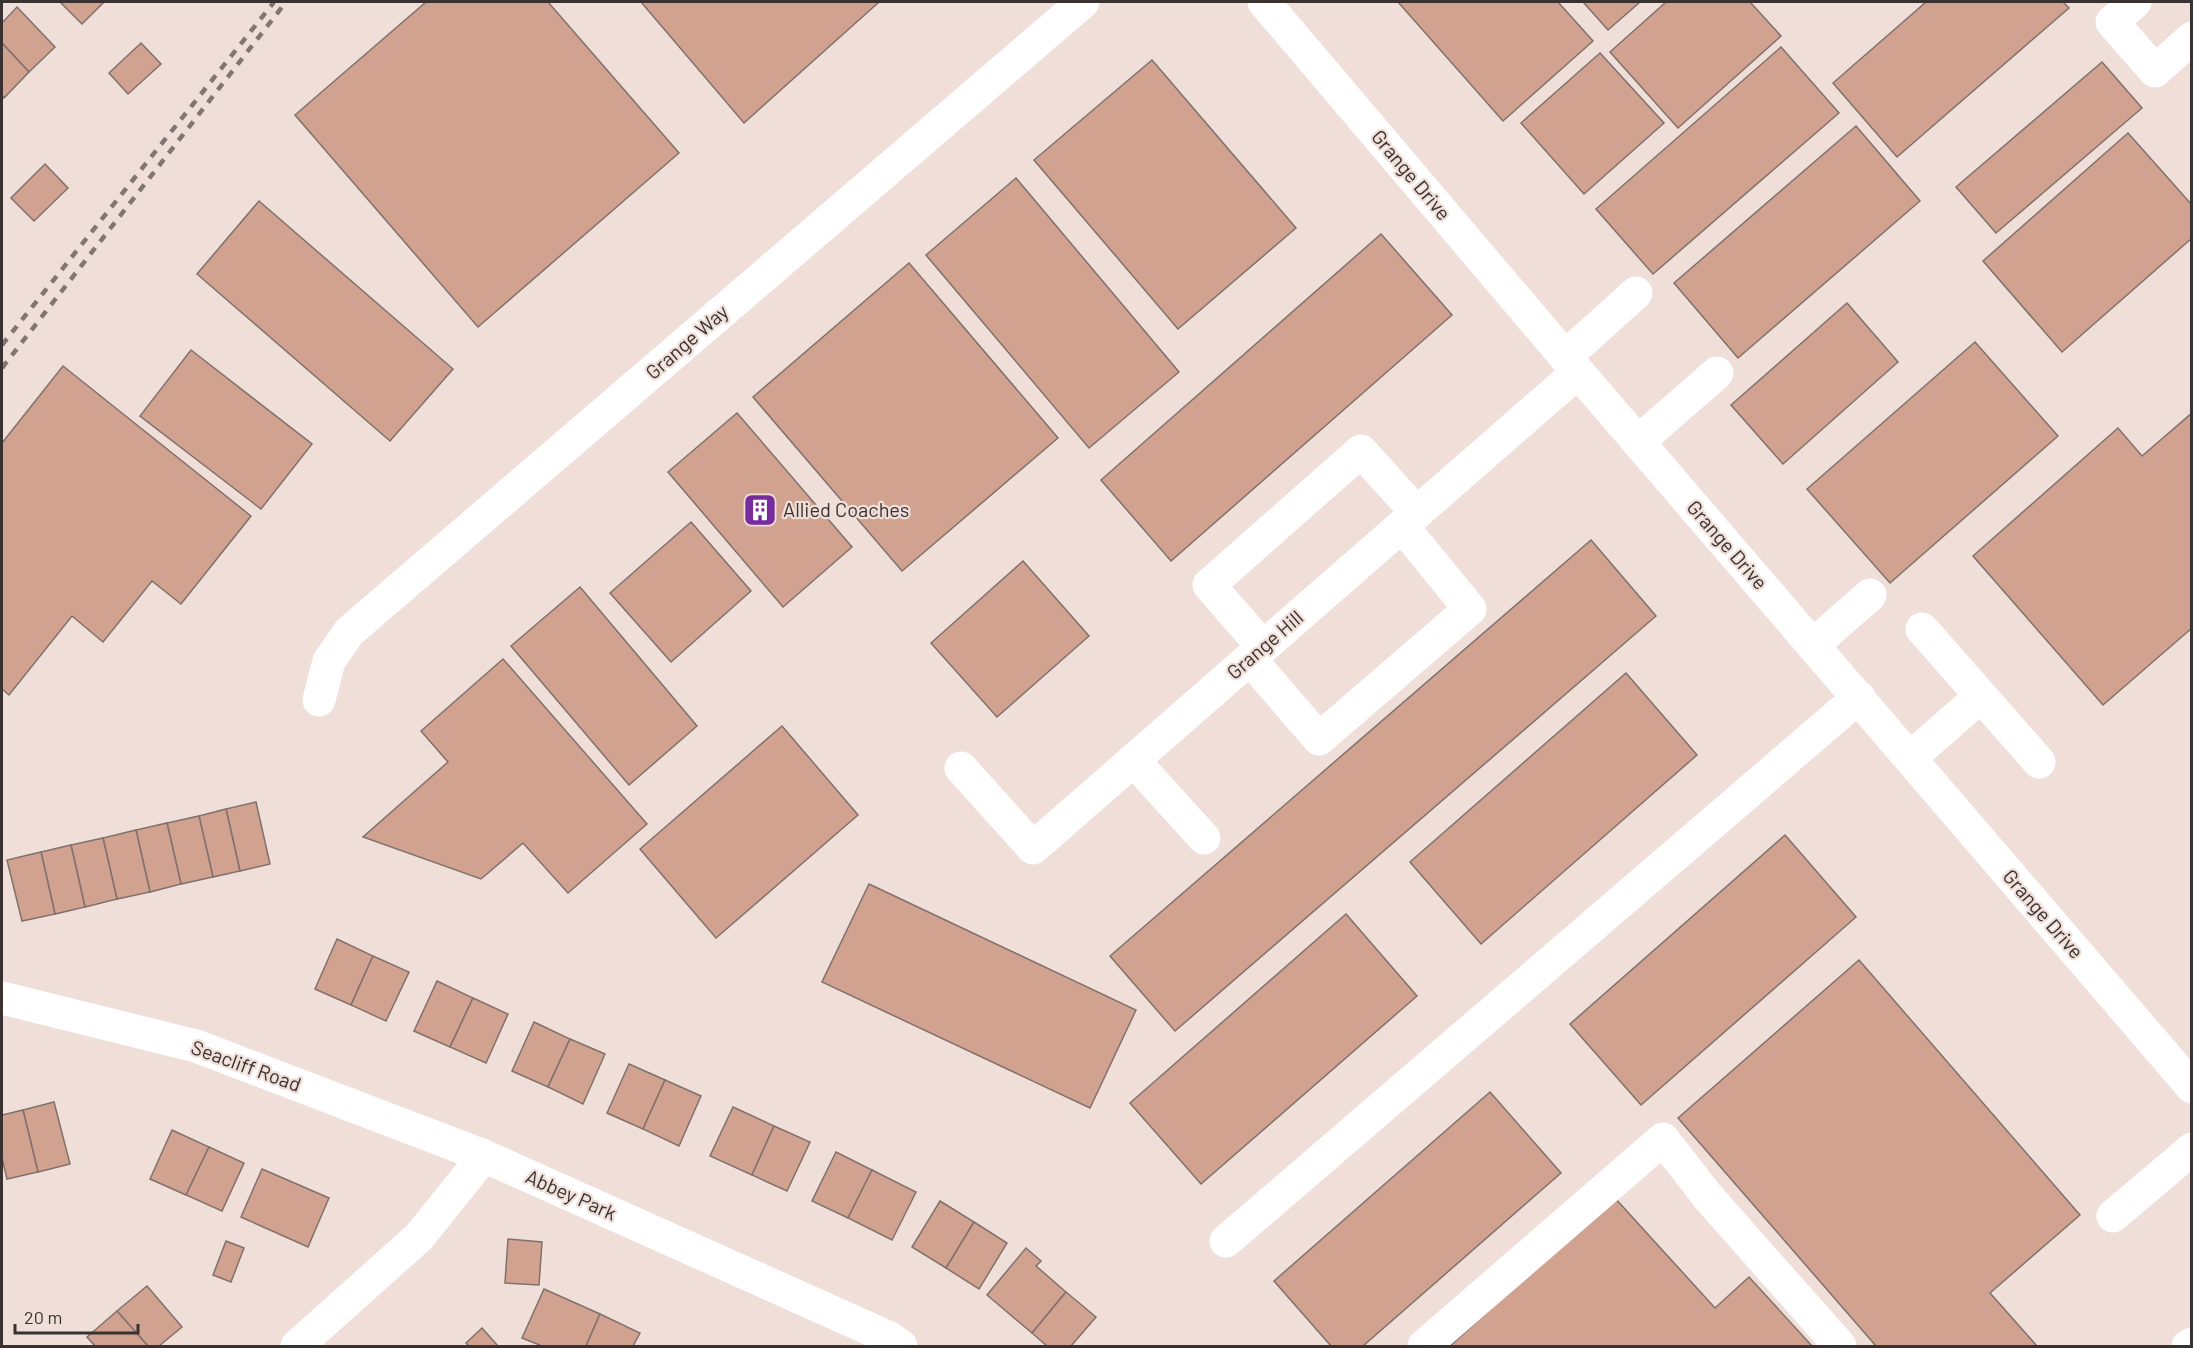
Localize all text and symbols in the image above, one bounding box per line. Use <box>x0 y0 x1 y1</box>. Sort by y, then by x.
street label: Grange Drive <box>1367 124 1456 224</box>
street label: Grange Way <box>640 299 733 384</box>
building icon: Allied Coaches <box>742 492 778 528</box>
street label: Grange Drive <box>1682 495 1773 594</box>
place label: Allied Coaches <box>783 497 909 521</box>
street label: Grange Hill <box>1221 605 1307 684</box>
street label: Grange Drive <box>1998 864 2089 963</box>
street label: Seacliff Road <box>188 1034 304 1096</box>
street label: Abbey Park <box>522 1163 620 1225</box>
scale bar <box>15 1297 138 1335</box>
text: 20 m <box>24 1306 62 1328</box>

